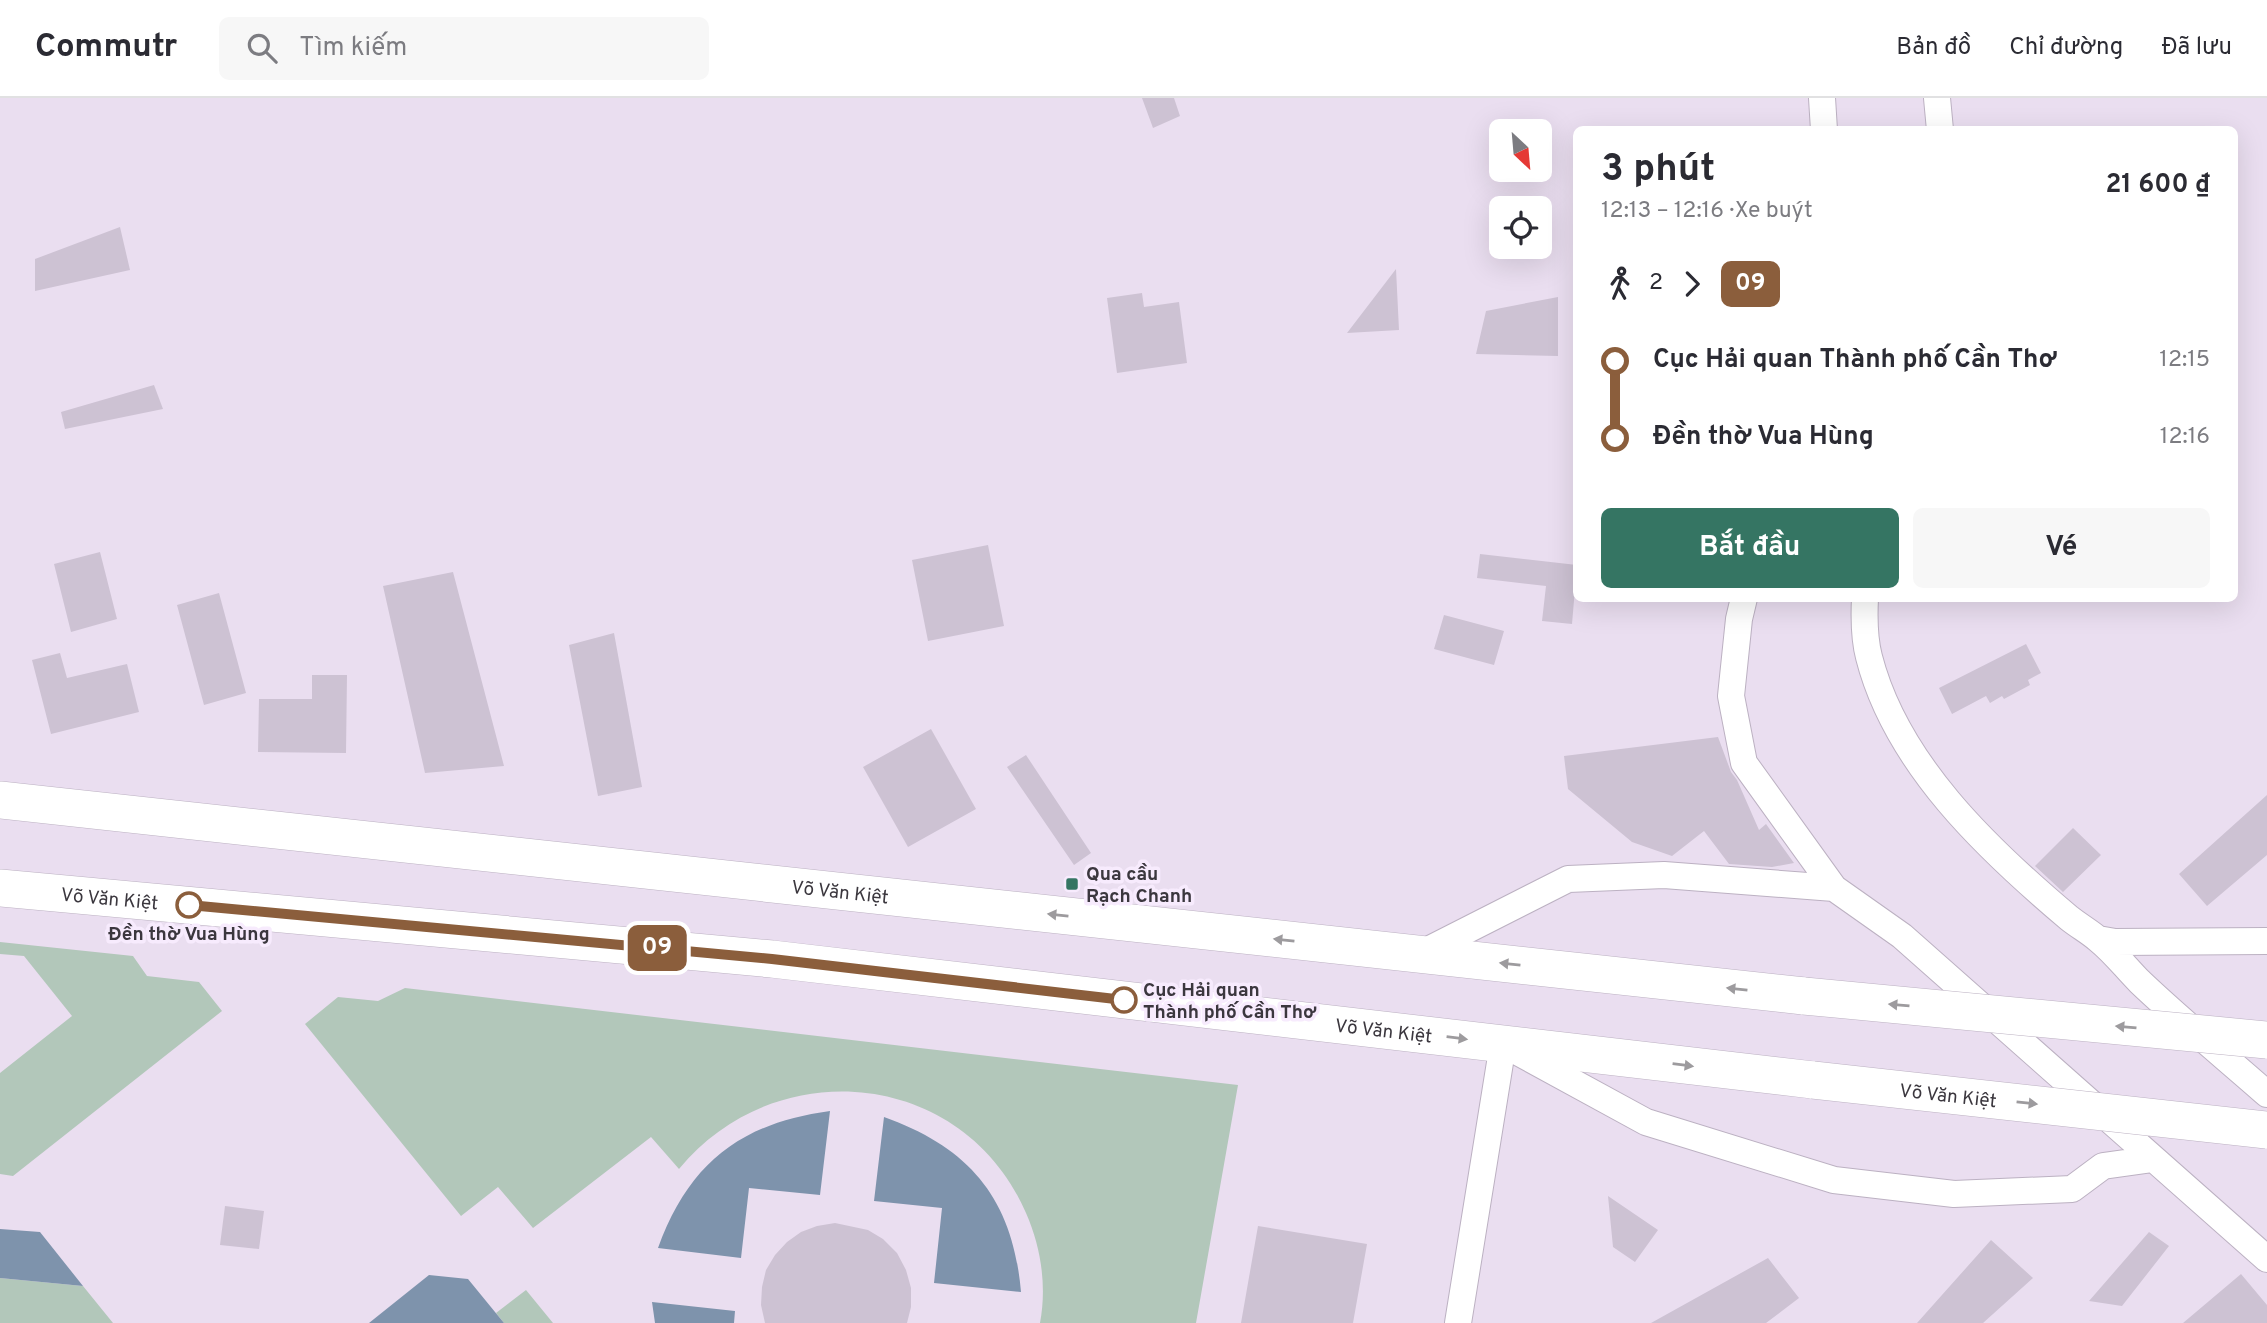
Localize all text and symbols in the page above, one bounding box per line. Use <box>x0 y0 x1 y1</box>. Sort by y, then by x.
search box <box>219 17 709 80</box>
text: Commutr <box>35 27 177 69</box>
icon: search <box>243 29 281 67</box>
text: Tìm kiếm <box>299 32 407 65</box>
text: Bản đồ <box>1896 33 1971 63</box>
text: Chỉ đường <box>2009 33 2123 63</box>
text: Đã lưu <box>2161 33 2232 63</box>
north arrow <box>1489 119 1552 182</box>
map controls <box>1489 119 1552 259</box>
text: 3 phút <box>1601 146 1715 195</box>
text: 21 600 ₫ <box>2105 169 2210 202</box>
button: locate <box>1489 196 1552 259</box>
text: 12:13 – 12:16 · Xe buýt <box>1601 197 1813 226</box>
icon: walk <box>1601 265 1639 303</box>
icon: forward <box>1673 265 1711 303</box>
text: 2 <box>1649 269 1663 298</box>
text: 09 <box>1735 269 1766 299</box>
text: Cục Hải quan Thành phố Cần Thơ <box>1653 344 2057 377</box>
text: 12:15 <box>2159 346 2210 375</box>
text: Đền thờ Vua Hùng <box>1653 421 1874 454</box>
text: 12:16 <box>2160 423 2210 452</box>
button: Bắt đầu <box>1601 508 1899 588</box>
button: Vé <box>1913 508 2210 588</box>
place label: Qua cầu Rạch Chanh <box>1086 863 1192 909</box>
street label: Võ Văn Kiệt <box>790 876 890 910</box>
marker: Qua cầu Rạch Chanh <box>1064 876 1080 892</box>
street label: Võ Văn Kiệt <box>60 884 159 916</box>
marker: Đền thờ Vua Hùng <box>176 892 202 918</box>
one-way arrow <box>1047 909 1069 920</box>
place label: Đền thờ Vua Hùng <box>108 923 270 947</box>
line badge: 09 <box>626 925 688 971</box>
text: 09 <box>642 933 672 963</box>
one-way arrow <box>1273 934 1295 945</box>
one-way arrow <box>1499 958 1521 969</box>
place label: Cục Hải quan Thành phố Cần Thơ <box>1143 979 1317 1025</box>
one-way arrow <box>1725 983 1747 994</box>
marker: Cục Hải quan Thành phố Cần Thơ <box>1111 987 1137 1013</box>
one-way arrow <box>1888 999 1910 1010</box>
street label: Võ Văn Kiệt <box>1333 1015 1433 1050</box>
one-way arrow <box>2115 1021 2137 1032</box>
one-way arrow <box>1446 1033 1468 1044</box>
one-way arrow <box>1672 1059 1694 1070</box>
street label: Võ Văn Kiệt <box>1898 1080 1998 1114</box>
one-way arrow <box>2016 1098 2038 1109</box>

